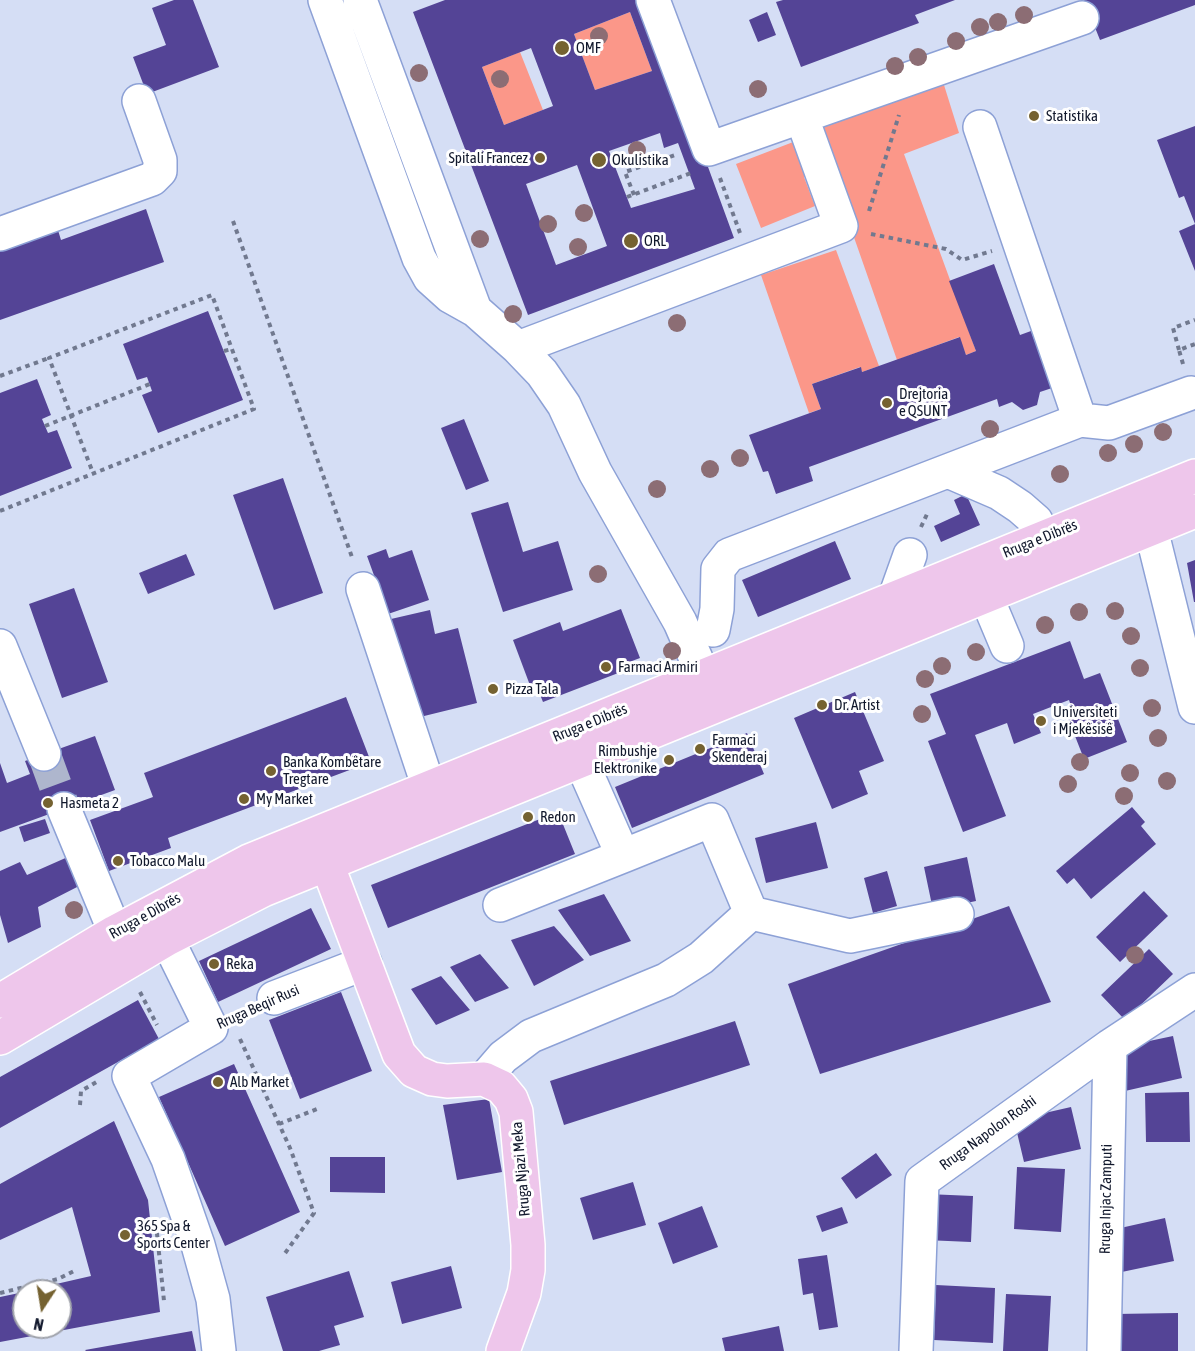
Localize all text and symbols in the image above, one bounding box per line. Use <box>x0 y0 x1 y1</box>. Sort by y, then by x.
marker: OMF <box>553 39 571 57</box>
place label: OMF <box>576 39 601 57</box>
place label: Statistika <box>1046 107 1098 125</box>
marker: Statistika <box>1027 109 1041 123</box>
place label: Spitali Francez <box>448 149 528 167</box>
marker: Spitali Francez <box>533 151 547 165</box>
marker: Okulistika <box>590 151 608 169</box>
place label: Okulistika <box>612 151 669 169</box>
marker: ORL <box>622 232 640 250</box>
place label: ORL <box>644 232 666 250</box>
place label: Drejtoria e QSUNT <box>899 385 948 420</box>
marker: Drejtoria e QSUNT <box>880 396 894 410</box>
street label: Rruga e Dibrës <box>1000 516 1080 562</box>
place label: Farmaci Armiri <box>618 658 698 676</box>
marker: Farmaci Armiri <box>599 660 613 674</box>
place label: Pizza Tala <box>505 680 559 698</box>
marker: Pizza Tala <box>486 682 500 696</box>
place label: Dr. Artist <box>834 696 880 714</box>
marker: Dr. Artist <box>815 698 829 712</box>
street label: Rruga e Dibrës <box>550 700 630 746</box>
place label: Universiteti i Mjekësisë <box>1053 703 1117 738</box>
marker: Universiteti i Mjekësisë <box>1034 714 1048 728</box>
place label: Farmaci Skenderaj <box>712 731 767 766</box>
place label: Rimbushje Elektronike <box>594 742 657 777</box>
marker: Farmaci Skenderaj <box>693 742 707 756</box>
place label: Banka Kombëtare Tregtare <box>283 753 381 788</box>
marker: Rimbushje Elektronike <box>662 753 676 767</box>
marker: Banka Kombëtare Tregtare <box>264 764 278 778</box>
place label: My Market <box>256 790 313 808</box>
marker: My Market <box>237 792 251 806</box>
place label: Hasmeta 2 <box>60 794 119 812</box>
marker: Hasmeta 2 <box>41 796 55 810</box>
place label: Redon <box>540 808 576 826</box>
marker: Redon <box>521 810 535 824</box>
place label: Tobacco Malu <box>130 852 205 870</box>
marker: Tobacco Malu <box>111 854 125 868</box>
street label: Rruga e Dibrës <box>106 889 184 943</box>
place label: Reka <box>226 955 254 973</box>
marker: Reka <box>207 957 221 971</box>
street label: Rruga Beqir Rusi <box>214 981 302 1033</box>
place label: Alb Market <box>230 1073 289 1091</box>
marker: Alb Market <box>211 1075 225 1089</box>
street label: Rruga Napolon Roshi <box>936 1092 1040 1174</box>
street label: Rruga Njazi Meka <box>508 1121 534 1217</box>
street label: Rruga Injac Zamputi <box>1096 1144 1116 1254</box>
place label: 365 Spa & Sports Center <box>137 1217 210 1252</box>
marker: 365 Spa & Sports Center <box>118 1228 132 1242</box>
north arrow <box>12 1279 72 1339</box>
text: N <box>32 1315 45 1334</box>

